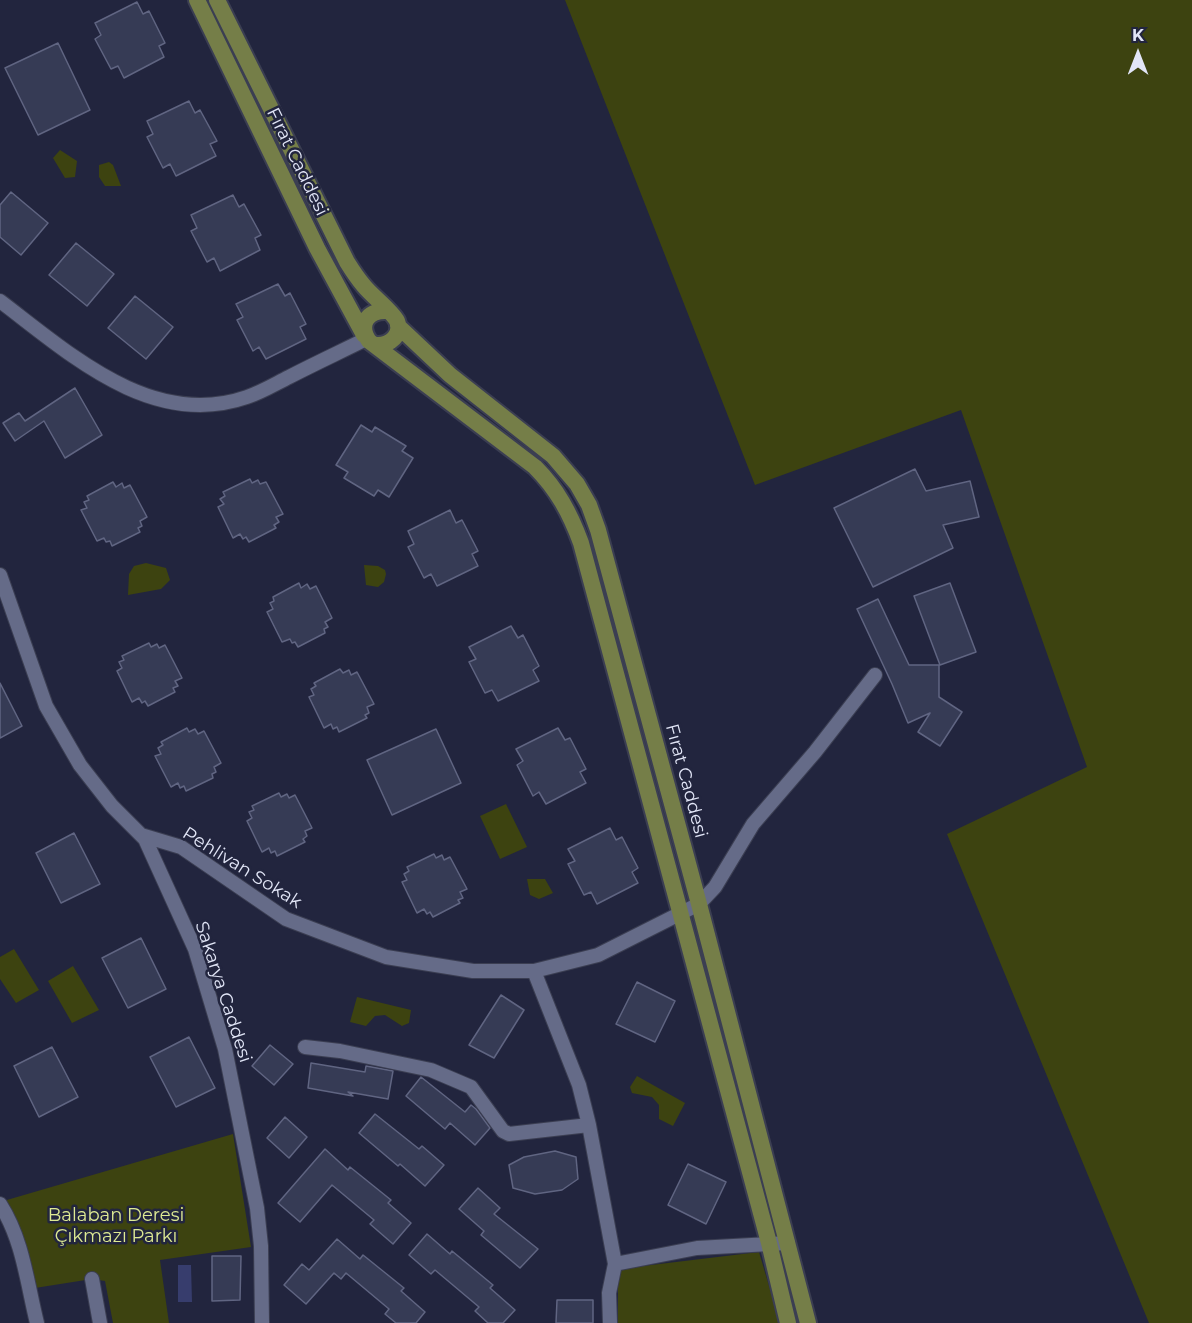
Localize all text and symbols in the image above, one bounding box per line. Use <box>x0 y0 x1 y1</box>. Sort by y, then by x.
north arrow <box>1108 24 1168 84</box>
text: K <box>1132 26 1144 45</box>
street label: Fırat Caddesi <box>262 105 332 219</box>
street label: Fırat Caddesi <box>660 722 712 840</box>
street label: Pehlivan Sokak <box>178 823 306 913</box>
street label: Sakarya Caddesi <box>190 919 256 1065</box>
park label: Balaban Deresi Çıkmazı Parkı <box>48 1205 184 1248</box>

